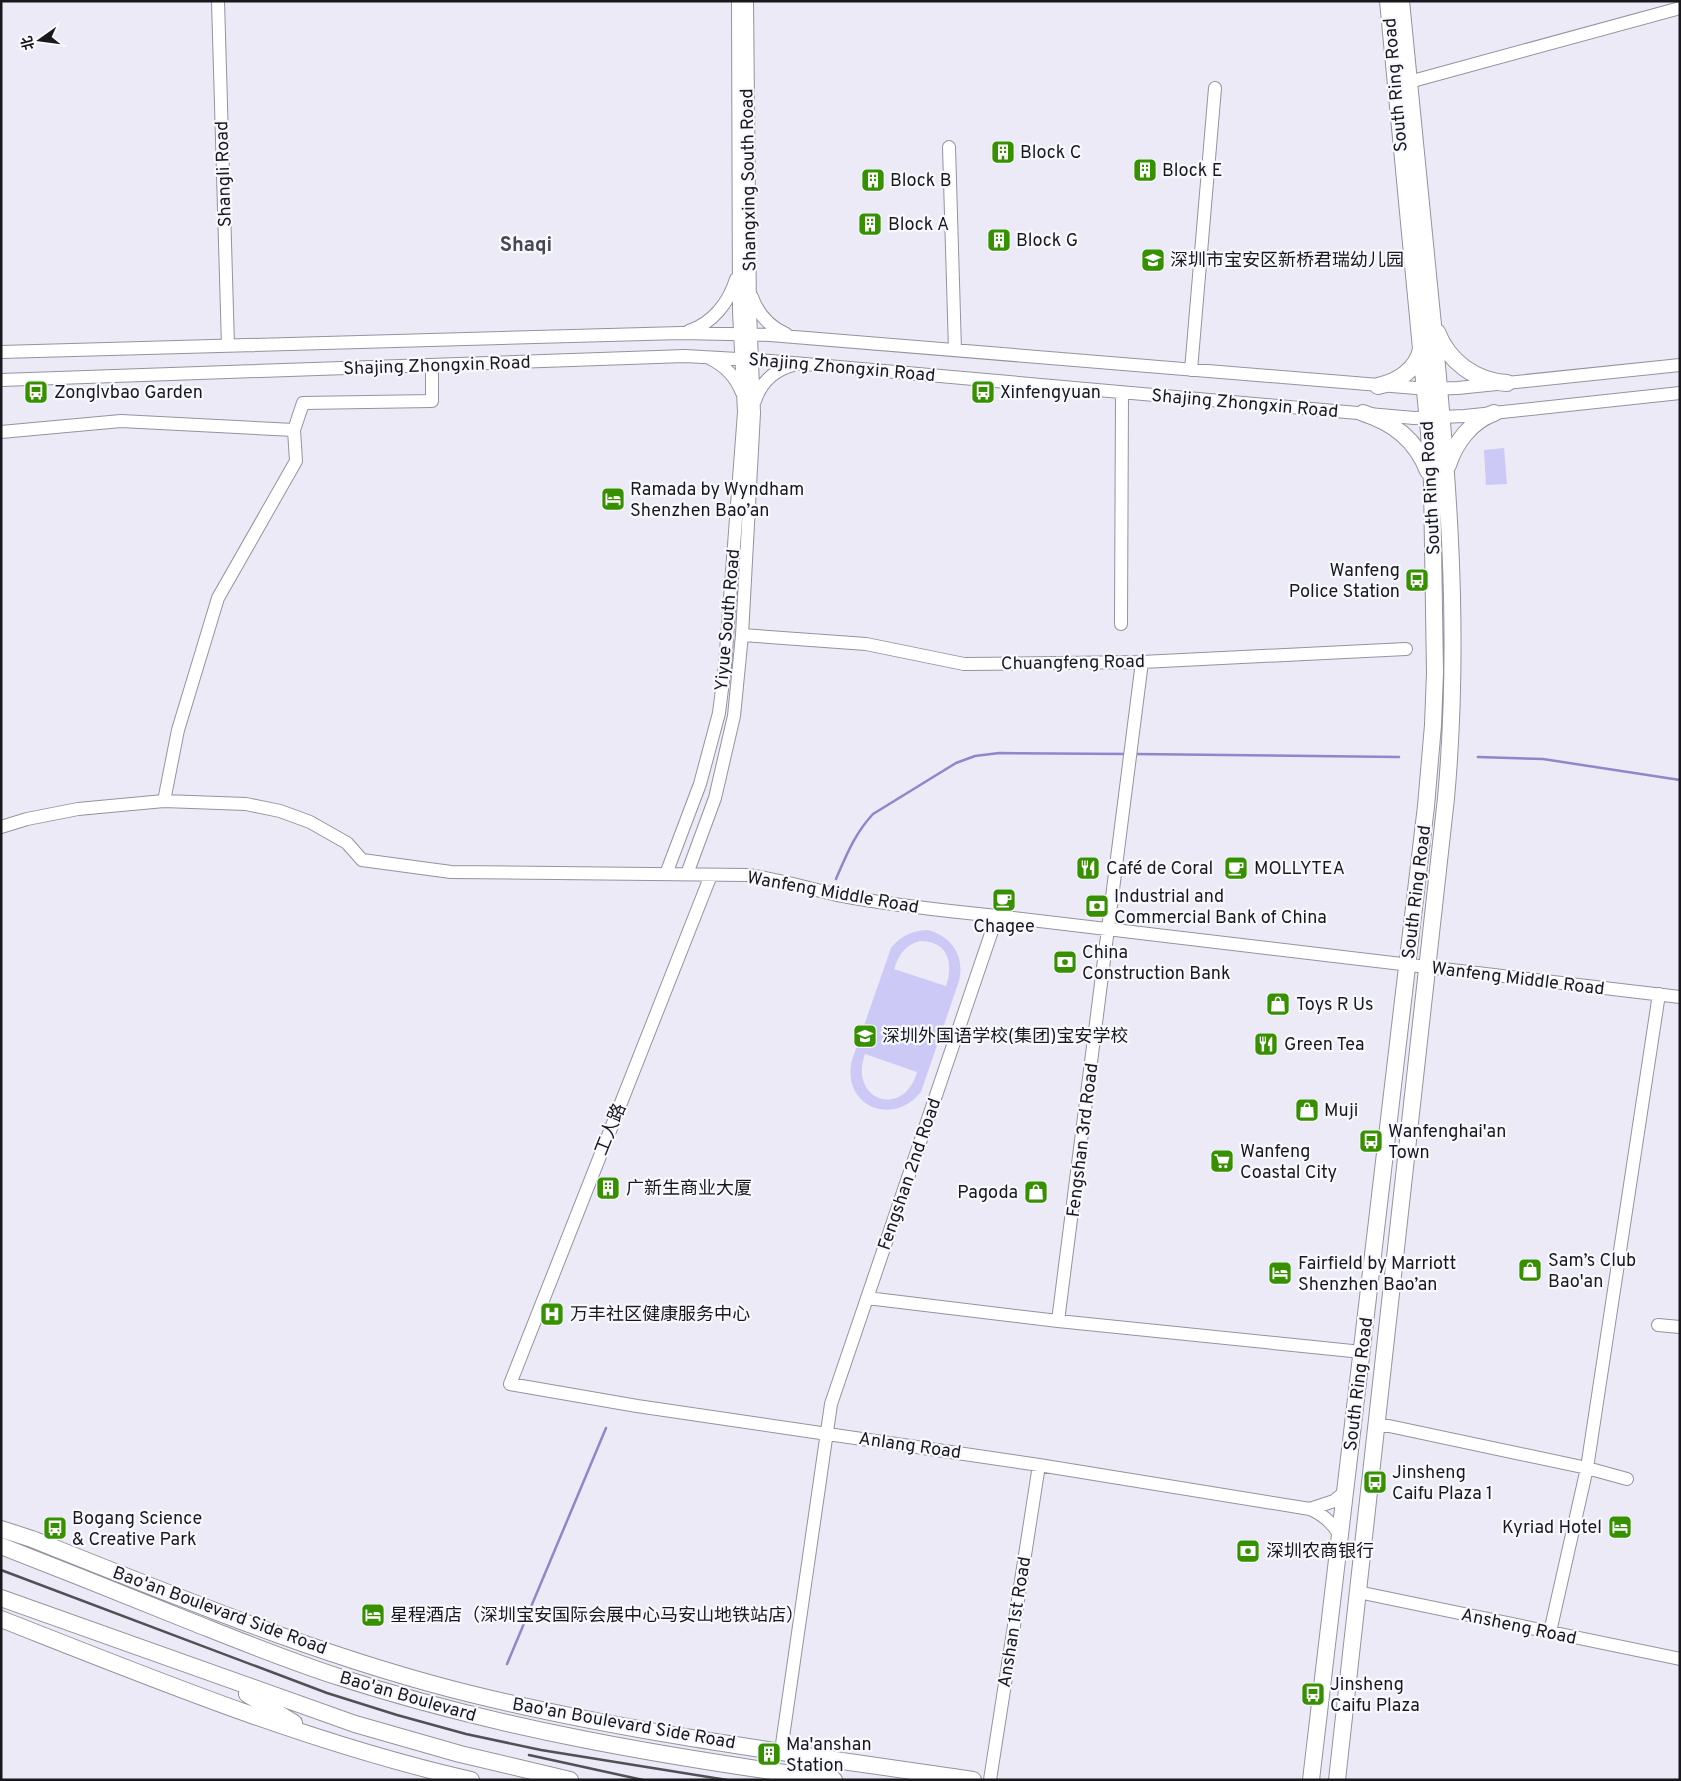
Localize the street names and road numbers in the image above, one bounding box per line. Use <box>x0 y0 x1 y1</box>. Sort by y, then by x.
street label: South Ring Road <box>1379 17 1414 153</box>
street label: Shangxing South Road <box>736 88 763 272</box>
street label: Shangli Road <box>211 120 238 228</box>
street label: Shajing Zhongxin Road <box>747 349 936 388</box>
street label: Shajing Zhongxin Road <box>343 352 531 381</box>
street label: Shajing Zhongxin Road <box>1150 385 1339 424</box>
street label: South Ring Road <box>1416 420 1447 556</box>
street label: Yiyue South Road <box>711 548 746 692</box>
street label: Chuangfeng Road <box>1001 651 1145 676</box>
street label: South Ring Road <box>1398 824 1437 960</box>
street label: Wanfeng Middle Road <box>745 867 921 920</box>
street label: Wanfeng Middle Road <box>1430 957 1606 1002</box>
street label: Fengshan 3rd Road <box>1063 1062 1104 1219</box>
street label: Fengshan 2nd Road <box>874 1095 947 1254</box>
street label: 工人路 <box>591 1100 632 1159</box>
street label: South Ring Road <box>1340 1316 1379 1452</box>
street label: Anlang Road <box>857 1428 962 1465</box>
street label: Anshan 1st Road <box>994 1555 1037 1689</box>
street label: Bao'an Boulevard Side Road <box>109 1562 330 1661</box>
street label: Ansheng Road <box>1459 1604 1579 1651</box>
street label: Bao'an Boulevard <box>337 1667 479 1728</box>
street label: Bao'an Boulevard Side Road <box>510 1693 737 1755</box>

